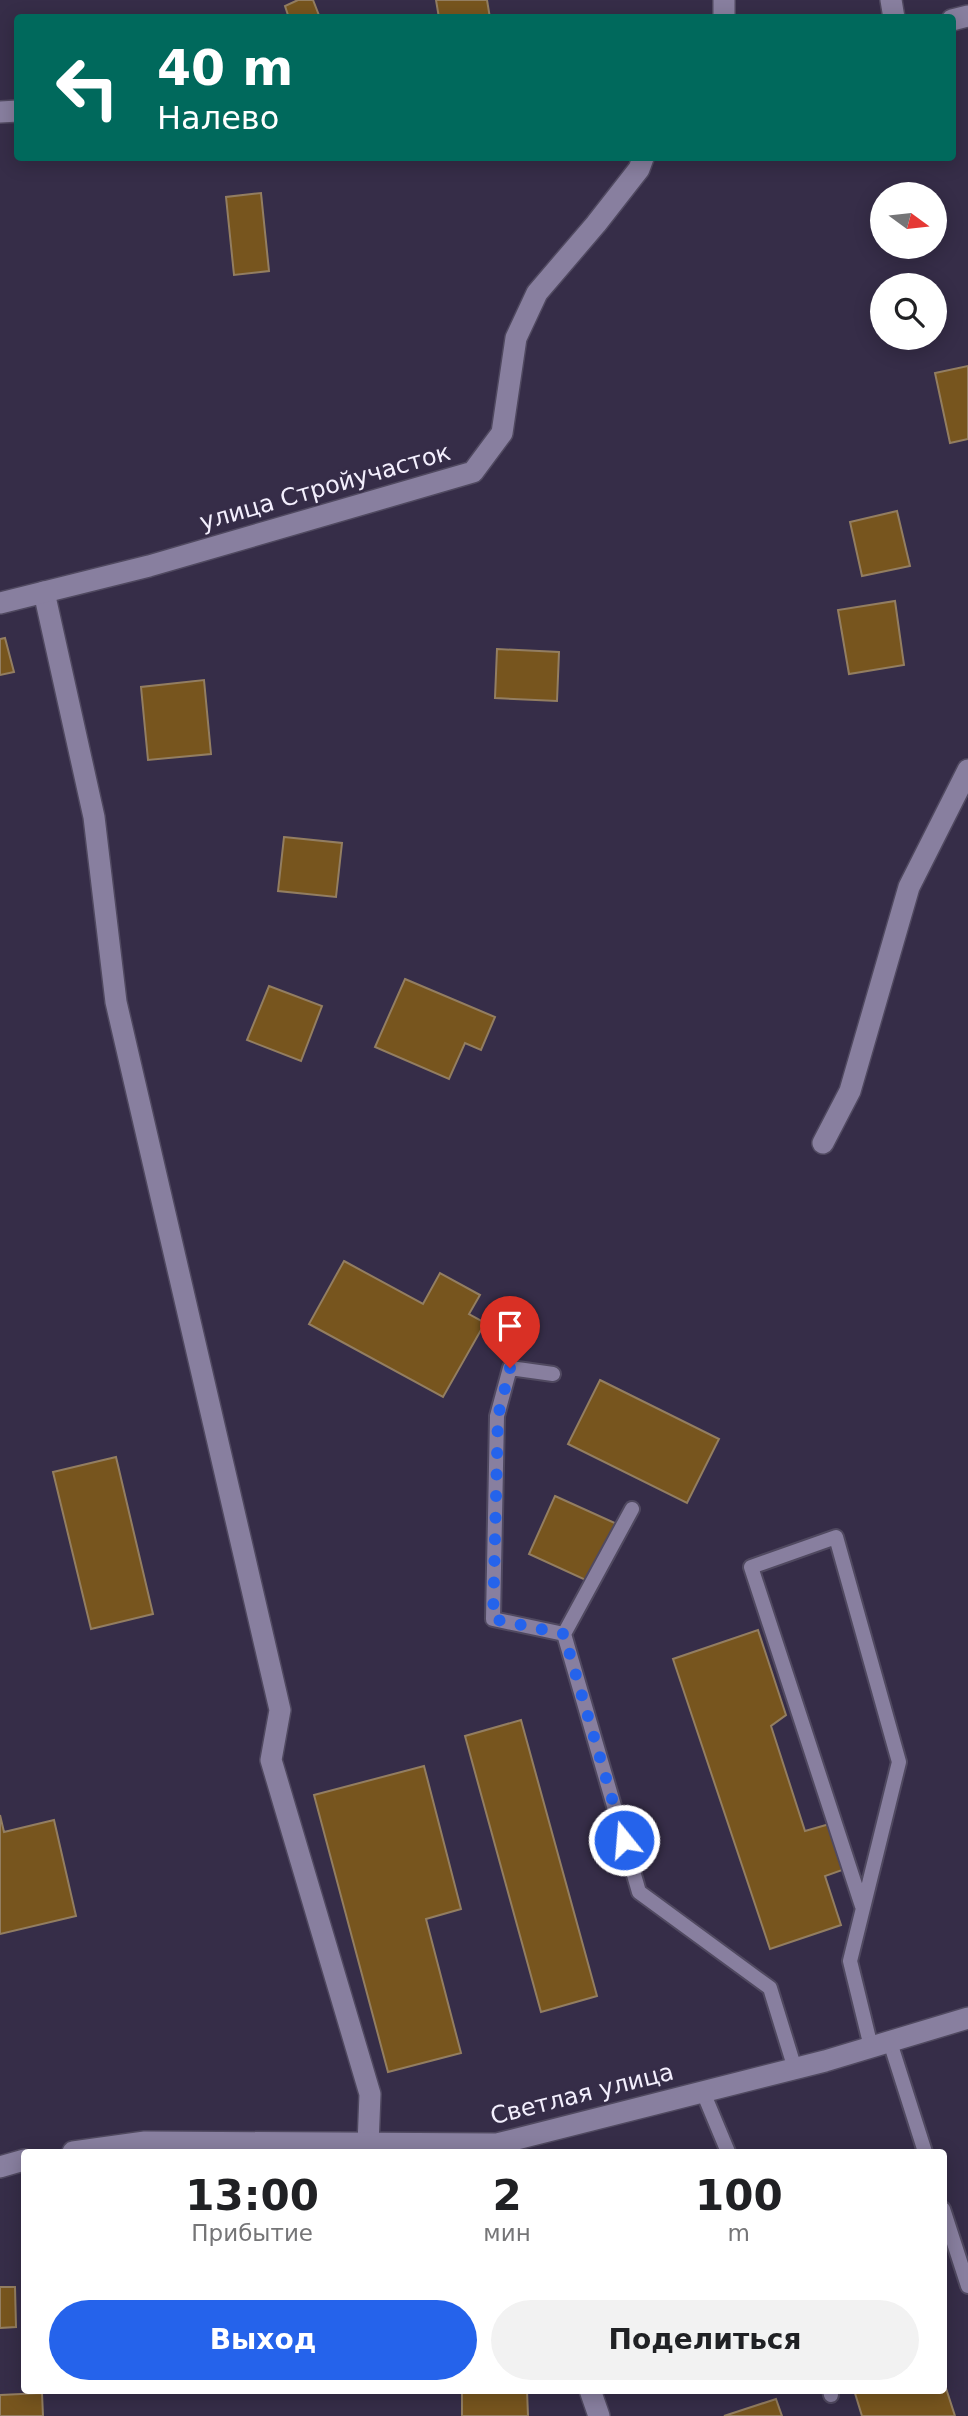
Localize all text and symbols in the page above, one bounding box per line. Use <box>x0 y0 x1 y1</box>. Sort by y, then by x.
text: 40 m <box>157 40 293 97</box>
icon: left <box>42 42 133 133</box>
text: Налево <box>157 99 279 137</box>
north arrow <box>870 182 947 259</box>
map controls <box>870 182 947 350</box>
button: search <box>870 273 947 350</box>
street label: улица Стройучасток <box>196 438 454 536</box>
pin <box>480 1296 540 1368</box>
icon: arrive <box>491 1307 529 1345</box>
position arrow <box>587 1803 661 1877</box>
street label: Светлая улица <box>487 2058 677 2130</box>
text: 13:00 <box>185 2171 319 2220</box>
text: 2 <box>492 2171 522 2220</box>
text: 100 <box>695 2171 783 2220</box>
text: Прибытие <box>191 2220 313 2246</box>
text: мин <box>483 2220 531 2246</box>
text: m <box>728 2220 750 2246</box>
button: Выход <box>49 2300 477 2380</box>
button: Поделиться <box>491 2300 919 2380</box>

